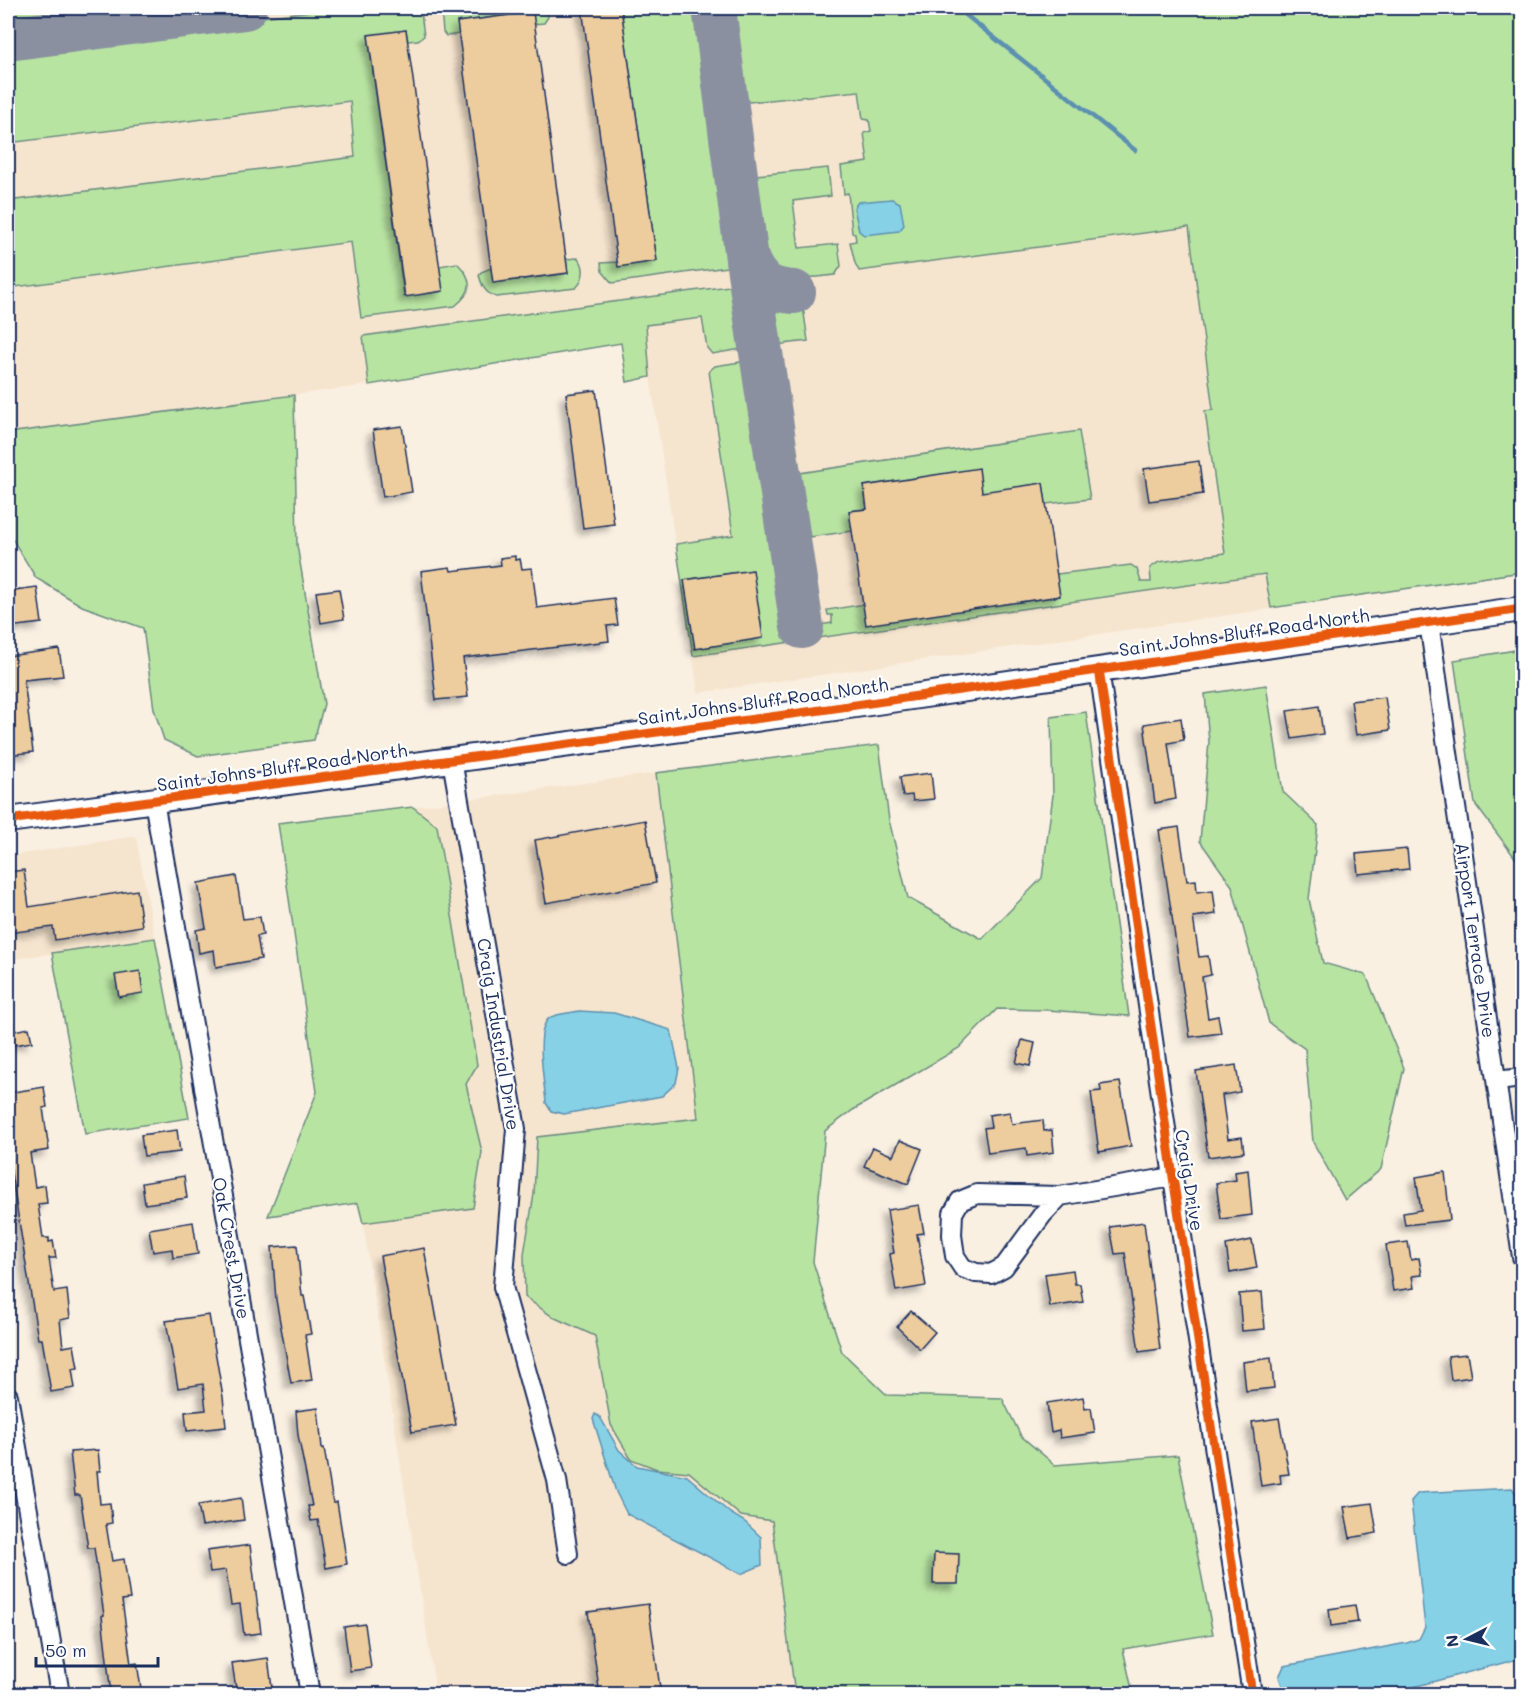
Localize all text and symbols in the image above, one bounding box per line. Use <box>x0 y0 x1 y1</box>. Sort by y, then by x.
street label: Saint Johns Bluff Road North <box>1117 603 1371 661</box>
street label: Saint Johns Bluff Road North <box>636 672 890 730</box>
street label: Saint Johns Bluff Road North <box>155 738 409 796</box>
street label: Airport Terrace Drive <box>1450 841 1502 1039</box>
street label: Craig Industrial Drive <box>472 936 526 1132</box>
street label: Craig Drive <box>1170 1128 1210 1232</box>
street label: Oak Crest Drive <box>208 1175 256 1321</box>
north arrow <box>1437 1609 1497 1669</box>
scale bar <box>36 1630 158 1668</box>
text: N <box>1440 1634 1463 1648</box>
text: 50 m <box>45 1638 87 1662</box>

